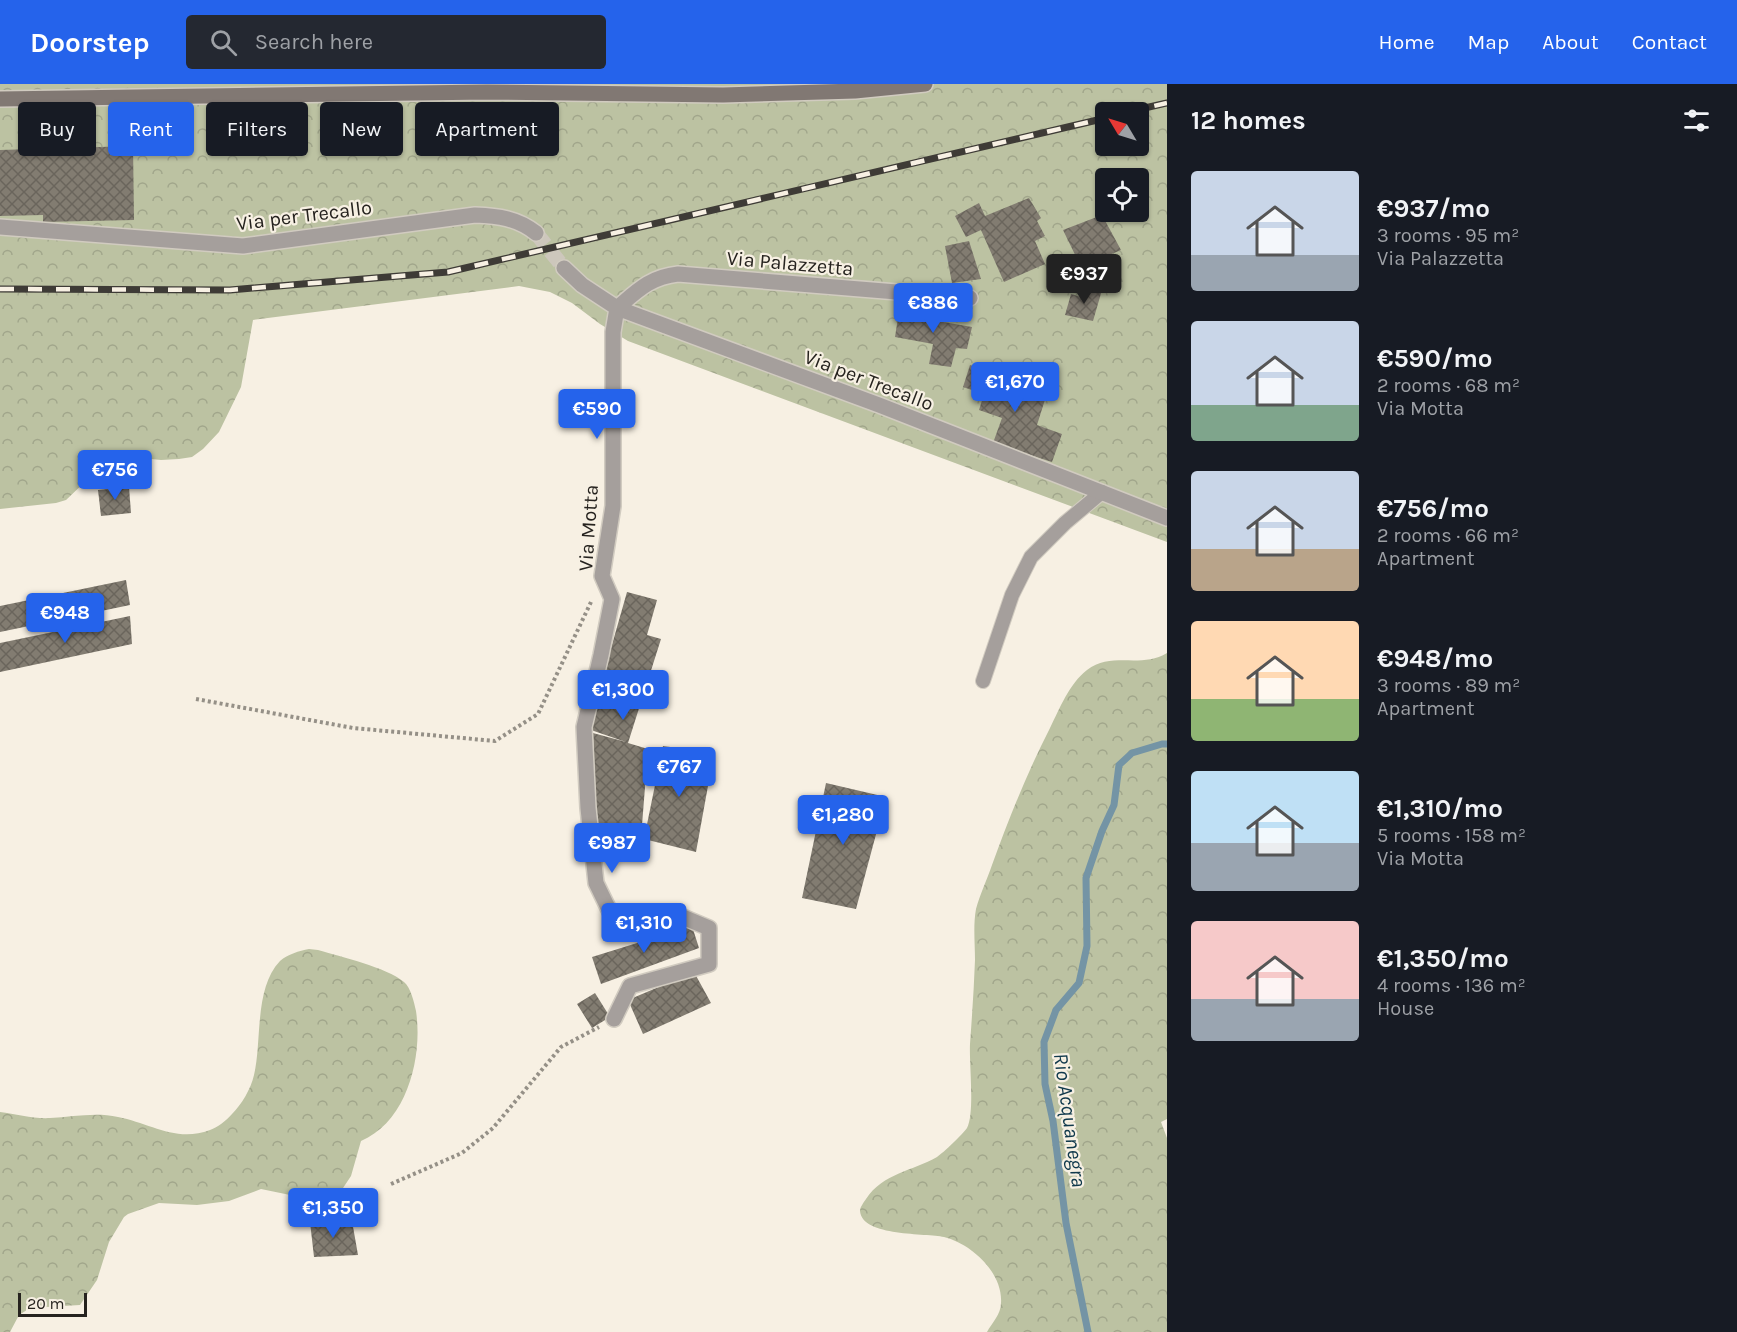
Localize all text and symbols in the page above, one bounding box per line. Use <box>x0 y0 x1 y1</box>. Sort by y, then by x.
search box <box>186 15 606 69</box>
text: Doorstep <box>30 26 150 59</box>
icon: search <box>207 26 240 59</box>
text: Search here <box>255 29 373 55</box>
text: Home <box>1379 30 1435 54</box>
text: Map <box>1468 30 1509 54</box>
text: About <box>1542 30 1599 54</box>
text: Contact <box>1632 30 1707 54</box>
chip: Buy <box>18 102 96 156</box>
chip: Rent <box>108 102 194 156</box>
chip: Filters <box>206 102 308 156</box>
chip: New <box>320 102 403 156</box>
chip: Apartment <box>415 102 559 156</box>
north arrow <box>1095 102 1149 156</box>
map controls <box>1095 102 1149 222</box>
icon: filters <box>1680 104 1713 137</box>
text: 12 homes <box>1191 105 1306 136</box>
button: locate <box>1095 168 1149 222</box>
text: €937/mo <box>1377 193 1490 224</box>
icon: home <box>1239 195 1311 267</box>
street label: Via per Trecallo <box>235 196 373 235</box>
text: 3 rooms · 95 m² <box>1377 224 1519 247</box>
street label: Via Palazzetta <box>726 247 854 280</box>
text: Via Palazzetta <box>1377 247 1504 270</box>
pin: €937 <box>1048 254 1120 305</box>
text: €937 <box>1060 262 1108 285</box>
pin: €886 <box>897 283 969 334</box>
text: €886 <box>908 291 958 314</box>
text: €590/mo <box>1377 343 1493 374</box>
street label: Via per Trecallo <box>801 345 937 416</box>
icon: home <box>1239 345 1311 417</box>
pin: €1,670 <box>966 362 1064 413</box>
text: €1,670 <box>985 370 1045 393</box>
text: 2 rooms · 68 m² <box>1377 374 1520 397</box>
pin: €590 <box>561 389 633 440</box>
text: €590 <box>572 397 622 420</box>
text: Via Motta <box>1377 397 1464 420</box>
pin: €756 <box>79 450 151 501</box>
text: €756 <box>92 458 138 481</box>
street label: Via Motta <box>574 484 603 572</box>
text: €756/mo <box>1377 493 1489 524</box>
icon: home <box>1239 495 1311 567</box>
text: 2 rooms · 66 m² <box>1377 524 1519 547</box>
text: Apartment <box>1377 547 1475 570</box>
pin: €948 <box>29 593 101 644</box>
text: €948 <box>40 601 90 624</box>
text: €948/mo <box>1377 643 1493 674</box>
icon: home <box>1239 645 1311 717</box>
pin: €1,300 <box>574 670 672 721</box>
text: 3 rooms · 89 m² <box>1377 674 1520 697</box>
text: €1,300 <box>592 678 654 701</box>
text: Apartment <box>1377 697 1475 720</box>
pin: €767 <box>643 747 715 798</box>
text: €767 <box>657 755 701 778</box>
text: €1,310/mo <box>1377 793 1503 824</box>
pin: €1,280 <box>794 795 892 846</box>
icon: home <box>1239 795 1311 867</box>
text: €1,280 <box>812 803 874 826</box>
pin: €987 <box>576 823 648 874</box>
text: 5 rooms · 158 m² <box>1377 824 1526 847</box>
text: €987 <box>588 831 636 854</box>
text: Via Motta <box>1377 847 1464 870</box>
pin: €1,310 <box>595 903 693 954</box>
text: €1,310 <box>615 911 673 934</box>
text: €1,350/mo <box>1377 943 1509 974</box>
icon: home <box>1239 945 1311 1017</box>
text: 4 rooms · 136 m² <box>1377 974 1526 997</box>
text: House <box>1377 997 1434 1020</box>
water label: Rio Acquanegra <box>1049 1051 1091 1189</box>
pin: €1,350 <box>284 1188 382 1239</box>
text: €1,350 <box>302 1196 364 1219</box>
scale bar <box>18 1290 87 1318</box>
text: 20 m <box>27 1294 65 1313</box>

